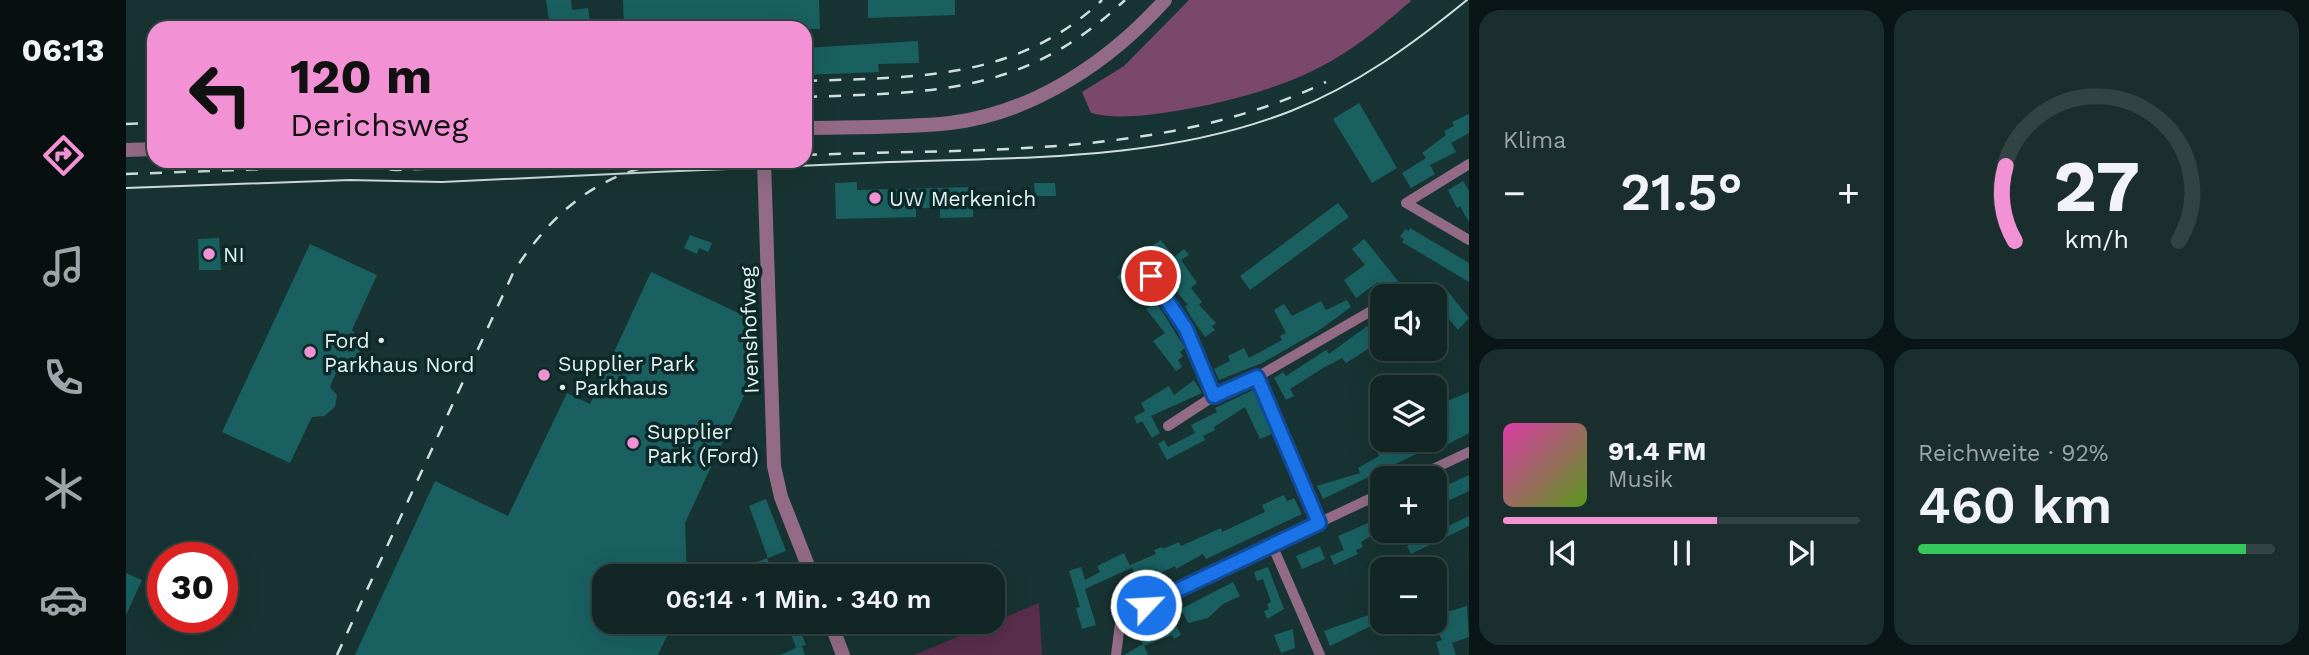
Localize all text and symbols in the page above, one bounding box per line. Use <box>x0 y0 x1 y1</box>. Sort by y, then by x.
text: 06:13 <box>22 31 104 69</box>
text: 120 m <box>290 47 432 105</box>
icon: left <box>175 49 266 140</box>
text: Derichsweg <box>290 106 468 144</box>
text: Klima <box>1503 127 1566 154</box>
icon: directions <box>39 131 88 180</box>
text: 27 <box>2053 143 2140 229</box>
text: 21.5° <box>1620 162 1743 223</box>
text: − <box>1503 171 1526 215</box>
text: + <box>1837 171 1860 215</box>
place label: UW Merkenich <box>889 186 1036 211</box>
marker: UW Merkenich <box>867 190 883 206</box>
text: km/h <box>2064 224 2129 253</box>
icon: music <box>39 242 88 291</box>
place label: NI <box>223 242 245 267</box>
marker: NI <box>201 246 217 262</box>
pin <box>1121 246 1181 306</box>
icon: arrive <box>1132 257 1170 295</box>
street label: Ivenshofweg <box>734 265 764 394</box>
map controls <box>1370 284 1447 634</box>
button: sound <box>1370 284 1447 361</box>
place label: Ford • Parkhaus Nord <box>324 328 475 377</box>
marker: Ford • Parkhaus Nord <box>302 344 318 360</box>
place label: Supplier Park • Parkhaus <box>558 351 695 400</box>
icon: phone <box>39 353 88 402</box>
marker: Supplier Park • Parkhaus <box>536 367 552 383</box>
button: layers <box>1370 375 1447 452</box>
place label: Supplier Park (Ford) <box>647 419 759 468</box>
marker: Supplier Park (Ford) <box>625 435 641 451</box>
text: 91.4 FM <box>1608 436 1706 466</box>
text: Reichweite · 92% <box>1918 440 2109 467</box>
icon: climate <box>39 464 88 513</box>
button: + <box>1370 466 1447 543</box>
text: Musik <box>1608 466 1673 493</box>
text: 460 km <box>1918 475 2112 536</box>
icon: previous <box>1544 534 1582 572</box>
icon: pause <box>1663 534 1701 572</box>
icon: next <box>1782 534 1820 572</box>
speed limit sign: 30 <box>147 542 238 633</box>
button: − <box>1370 557 1447 634</box>
position arrow <box>1109 568 1183 642</box>
icon: car <box>39 575 88 624</box>
text: 06:14 · 1 Min. · 340 m <box>666 584 931 614</box>

